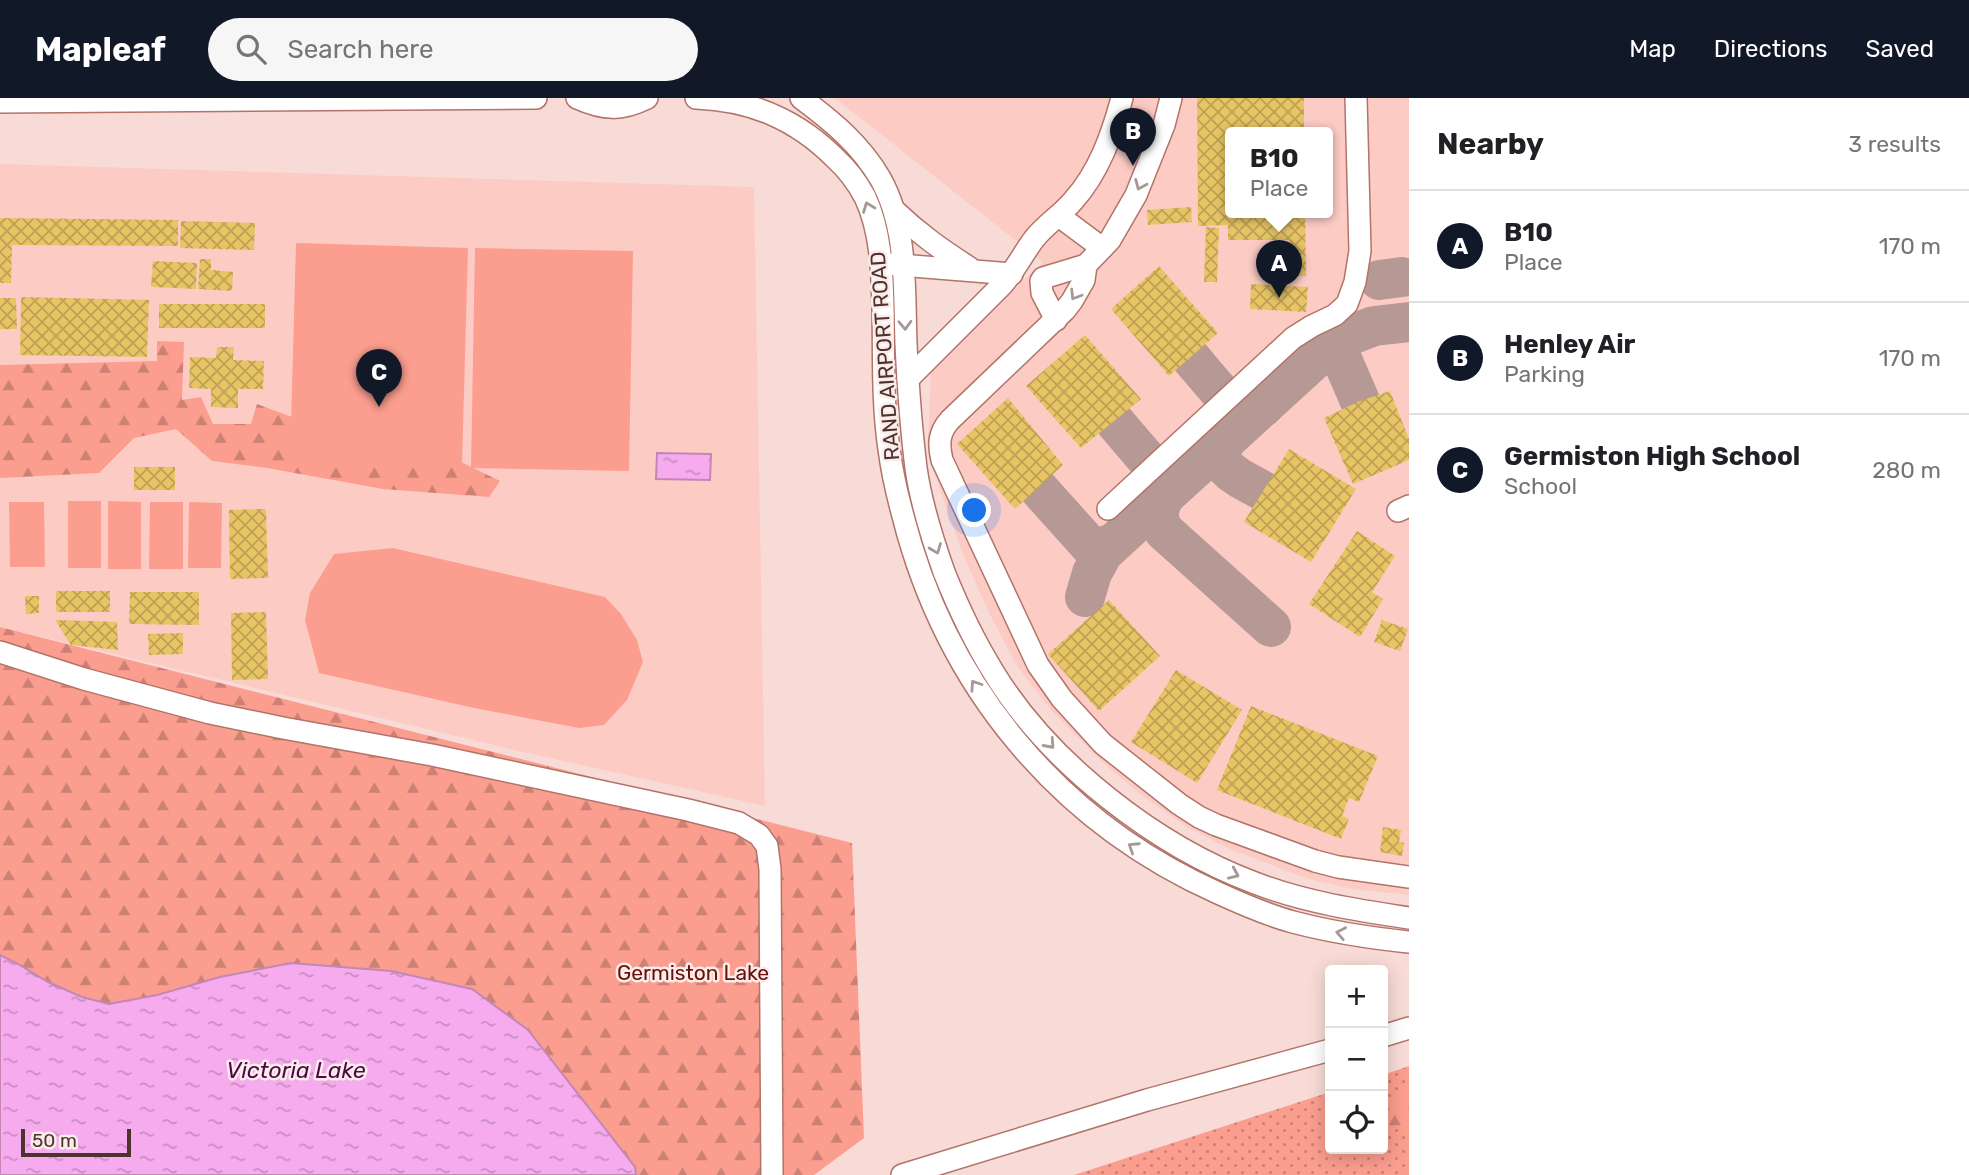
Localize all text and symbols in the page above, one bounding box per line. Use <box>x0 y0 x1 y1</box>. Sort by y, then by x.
search box <box>208 18 698 81</box>
text: Mapleaf <box>35 30 166 69</box>
icon: search <box>232 30 270 68</box>
text: Search here <box>288 34 433 65</box>
text: Map <box>1629 35 1676 63</box>
text: Directions <box>1714 35 1827 63</box>
text: Saved <box>1865 35 1934 63</box>
pin: B <box>1110 108 1156 166</box>
text: Nearby <box>1437 126 1544 162</box>
popup <box>1225 127 1333 218</box>
text: 3 results <box>1848 130 1941 158</box>
text: B10 <box>1250 143 1299 174</box>
text: Place <box>1250 174 1308 202</box>
one-way arrow <box>1135 179 1149 191</box>
one-way arrow <box>863 202 877 214</box>
text: B10 <box>1504 217 1553 248</box>
text: A <box>1452 232 1468 260</box>
text: 170 m <box>1879 232 1941 260</box>
pin: A <box>1256 240 1302 298</box>
text: Place <box>1504 248 1563 276</box>
street label: RAND AIRPORT ROAD <box>865 251 904 461</box>
one-way arrow <box>1071 287 1084 300</box>
one-way arrow <box>898 319 913 330</box>
text: Henley Air <box>1504 329 1635 360</box>
text: B <box>1452 344 1468 372</box>
text: 170 m <box>1879 344 1941 372</box>
pin: C <box>356 349 402 407</box>
text: Parking <box>1504 360 1585 388</box>
text: Germiston High School <box>1504 441 1800 472</box>
text: C <box>1452 456 1468 484</box>
text: 280 m <box>1872 456 1941 484</box>
text: School <box>1504 472 1577 500</box>
your location <box>957 493 991 527</box>
one-way arrow <box>927 543 941 555</box>
one-way arrow <box>971 679 984 692</box>
one-way arrow <box>1042 736 1054 749</box>
one-way arrow <box>1127 842 1140 855</box>
one-way arrow <box>1227 866 1239 880</box>
one-way arrow <box>1335 926 1347 941</box>
park label: Germiston Lake <box>617 960 769 985</box>
map controls <box>1325 965 1388 1154</box>
button: + <box>1325 965 1388 1028</box>
button: − <box>1325 1028 1388 1091</box>
water label: Victoria Lake <box>226 1056 366 1084</box>
button: locate <box>1325 1091 1388 1154</box>
scale bar <box>21 1126 131 1158</box>
text: 50 m <box>32 1129 77 1152</box>

